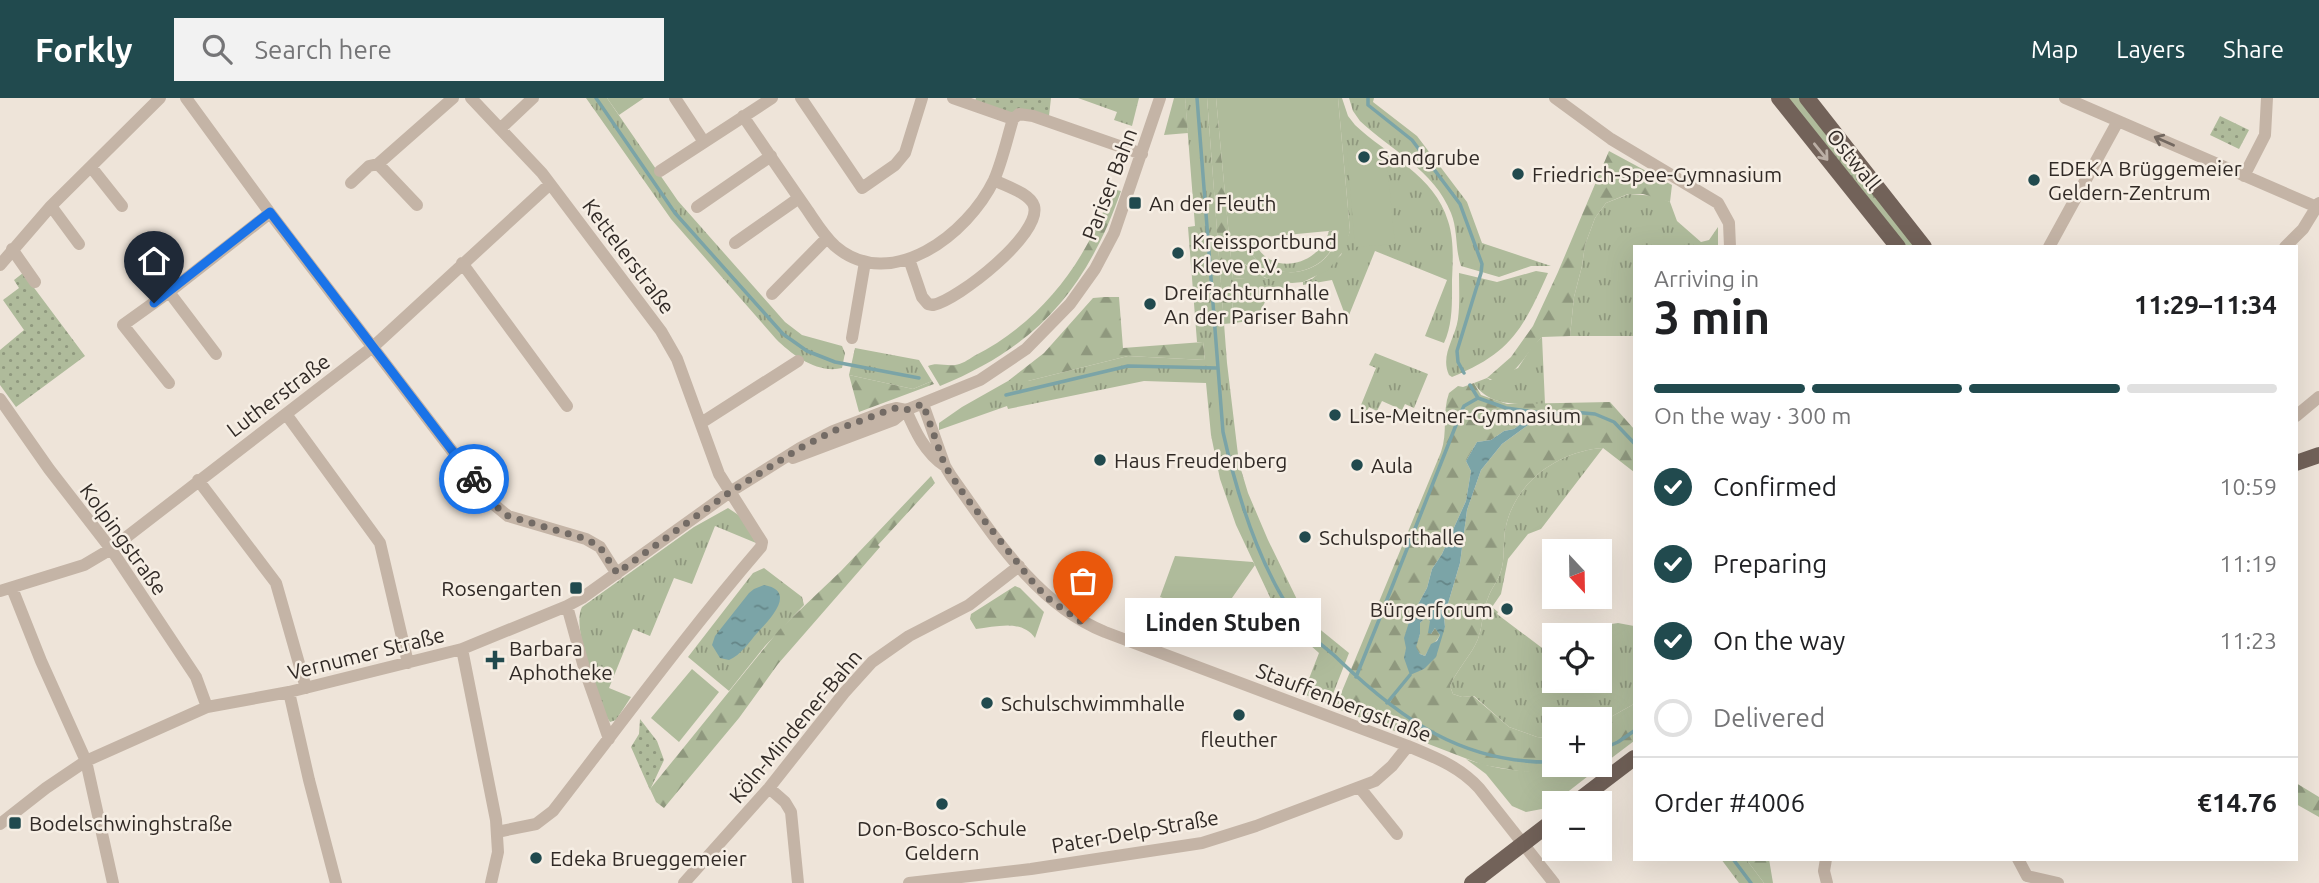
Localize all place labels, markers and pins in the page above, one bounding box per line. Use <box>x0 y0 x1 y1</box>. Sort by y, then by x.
place label: Sandgrube <box>1378 145 1480 169</box>
marker: Sandgrube <box>1356 149 1372 165</box>
place label: EDEKA Brüggemeier Geldern-Zentrum <box>2048 156 2242 204</box>
place label: Friedrich-Spee-Gymnasium <box>1532 162 1782 186</box>
marker: Friedrich-Spee-Gymnasium <box>1510 166 1526 182</box>
marker: EDEKA Brüggemeier Geldern-Zentrum <box>2026 172 2042 188</box>
place label: An der Fleuth <box>1149 191 1276 215</box>
marker: An der Fleuth <box>1127 195 1143 211</box>
place label: Kreissportbund Kleve e.V. <box>1192 229 1337 277</box>
pin <box>124 231 184 303</box>
marker: Kreissportbund Kleve e.V. <box>1170 245 1186 261</box>
place label: Dreifachturnhalle An der Pariser Bahn <box>1164 280 1349 328</box>
marker: Dreifachturnhalle An der Pariser Bahn <box>1142 296 1158 312</box>
place label: Lise-Meitner-Gymnasium <box>1349 403 1581 427</box>
marker: Lise-Meitner-Gymnasium <box>1327 407 1343 423</box>
place label: Haus Freudenberg <box>1114 448 1287 472</box>
marker: Haus Freudenberg <box>1092 452 1108 468</box>
place label: Aula <box>1371 453 1413 477</box>
marker: Aula <box>1349 457 1365 473</box>
place label: Schulsporthalle <box>1319 525 1465 549</box>
marker: Schulsporthalle <box>1297 529 1313 545</box>
pin <box>1053 551 1113 623</box>
place label: Rosengarten <box>441 576 562 600</box>
marker: Rosengarten <box>568 580 584 596</box>
place label: Bürgerforum <box>1370 597 1493 621</box>
callout: Linden Stuben <box>1125 598 1321 648</box>
marker: Bürgerforum <box>1499 601 1515 617</box>
place label: Barbara Aphotheke <box>509 636 613 684</box>
marker: Barbara Aphotheke <box>487 652 503 668</box>
place label: Schulschwimmhalle <box>1001 691 1185 715</box>
marker: Schulschwimmhalle <box>979 695 995 711</box>
marker: fleuther <box>1231 707 1247 723</box>
place label: fleuther <box>1201 727 1277 751</box>
marker: Don-Bosco-Schule Geldern <box>934 796 950 812</box>
place label: Bodelschwinghstraße <box>29 811 233 835</box>
marker: Bodelschwinghstraße <box>7 815 23 831</box>
place label: Don-Bosco-Schule Geldern <box>857 816 1027 864</box>
place label: Edeka Brueggemeier <box>550 846 747 870</box>
marker: Edeka Brueggemeier <box>528 850 544 866</box>

